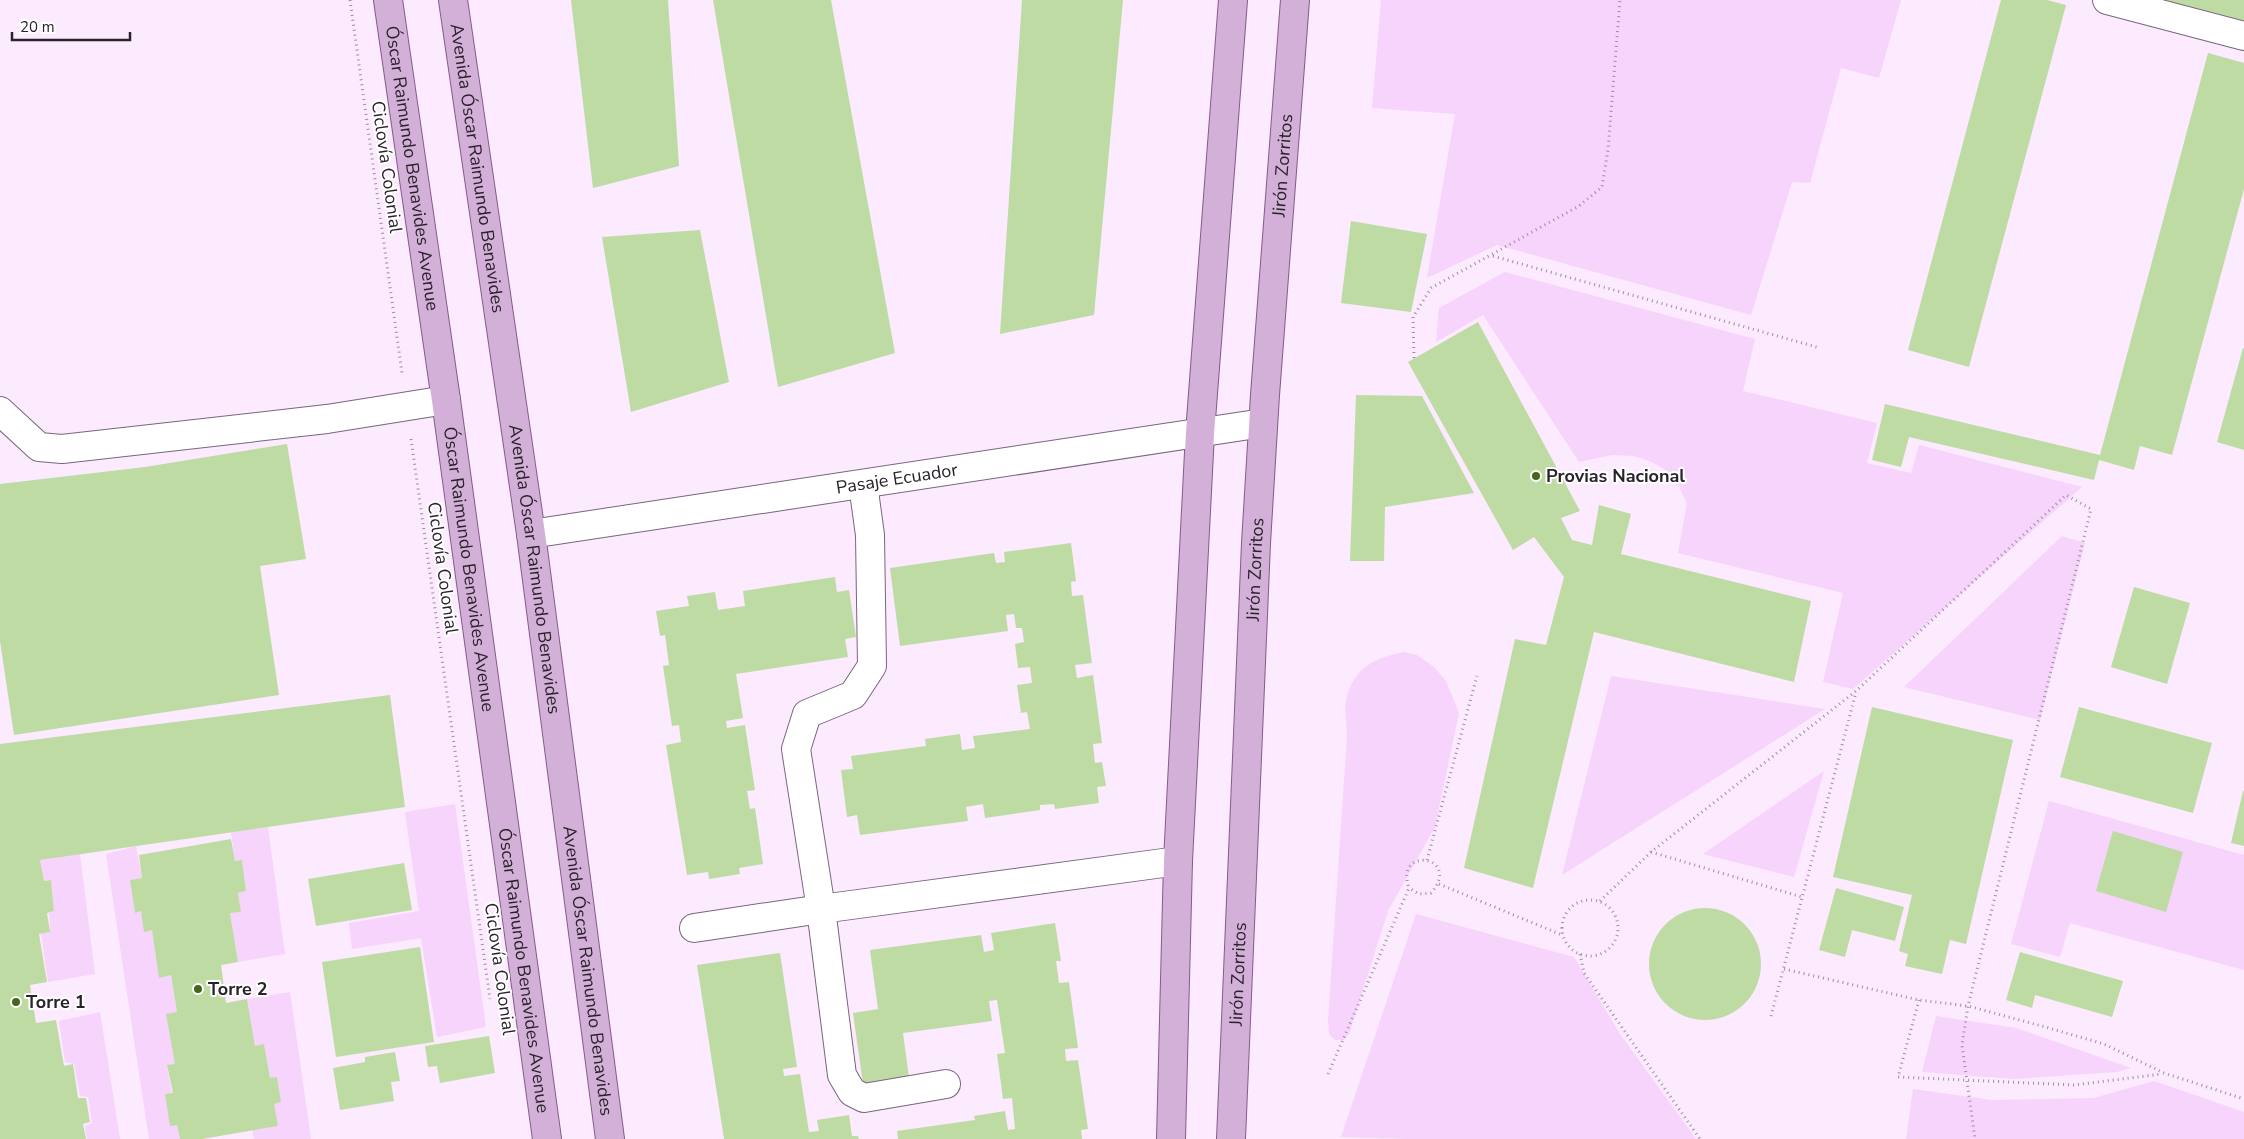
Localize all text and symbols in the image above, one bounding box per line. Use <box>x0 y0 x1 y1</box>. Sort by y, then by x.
scale bar <box>12 10 130 42</box>
text: 20 m <box>20 17 55 37</box>
street label: Avenida Óscar Raimundo Benavides <box>445 22 511 315</box>
street label: Óscar Raimundo Benavides Avenue <box>380 24 445 312</box>
street label: Ciclovía Colonial <box>366 99 408 235</box>
street label: Jirón Zorritos <box>1266 113 1298 219</box>
street label: Avenida Óscar Raimundo Benavides <box>503 423 566 715</box>
street label: Óscar Raimundo Benavides Avenue <box>438 425 500 713</box>
street label: Pasaje Ecuador <box>834 457 960 500</box>
place label: Provias Nacional <box>1546 464 1685 488</box>
marker: Provias Nacional <box>1530 470 1542 482</box>
street label: Ciclovía Colonial <box>422 500 464 636</box>
street label: Jirón Zorritos <box>1241 517 1270 623</box>
street label: Avenida Óscar Raimundo Benavides <box>557 824 619 1117</box>
street label: Óscar Raimundo Benavides Avenue <box>493 826 555 1115</box>
street label: Ciclovía Colonial <box>479 901 521 1037</box>
street label: Jirón Zorritos <box>1224 922 1252 1027</box>
place label: Torre 2 <box>208 977 268 1001</box>
marker: Torre 2 <box>192 983 204 995</box>
place label: Torre 1 <box>26 990 86 1014</box>
marker: Torre 1 <box>10 996 22 1008</box>

